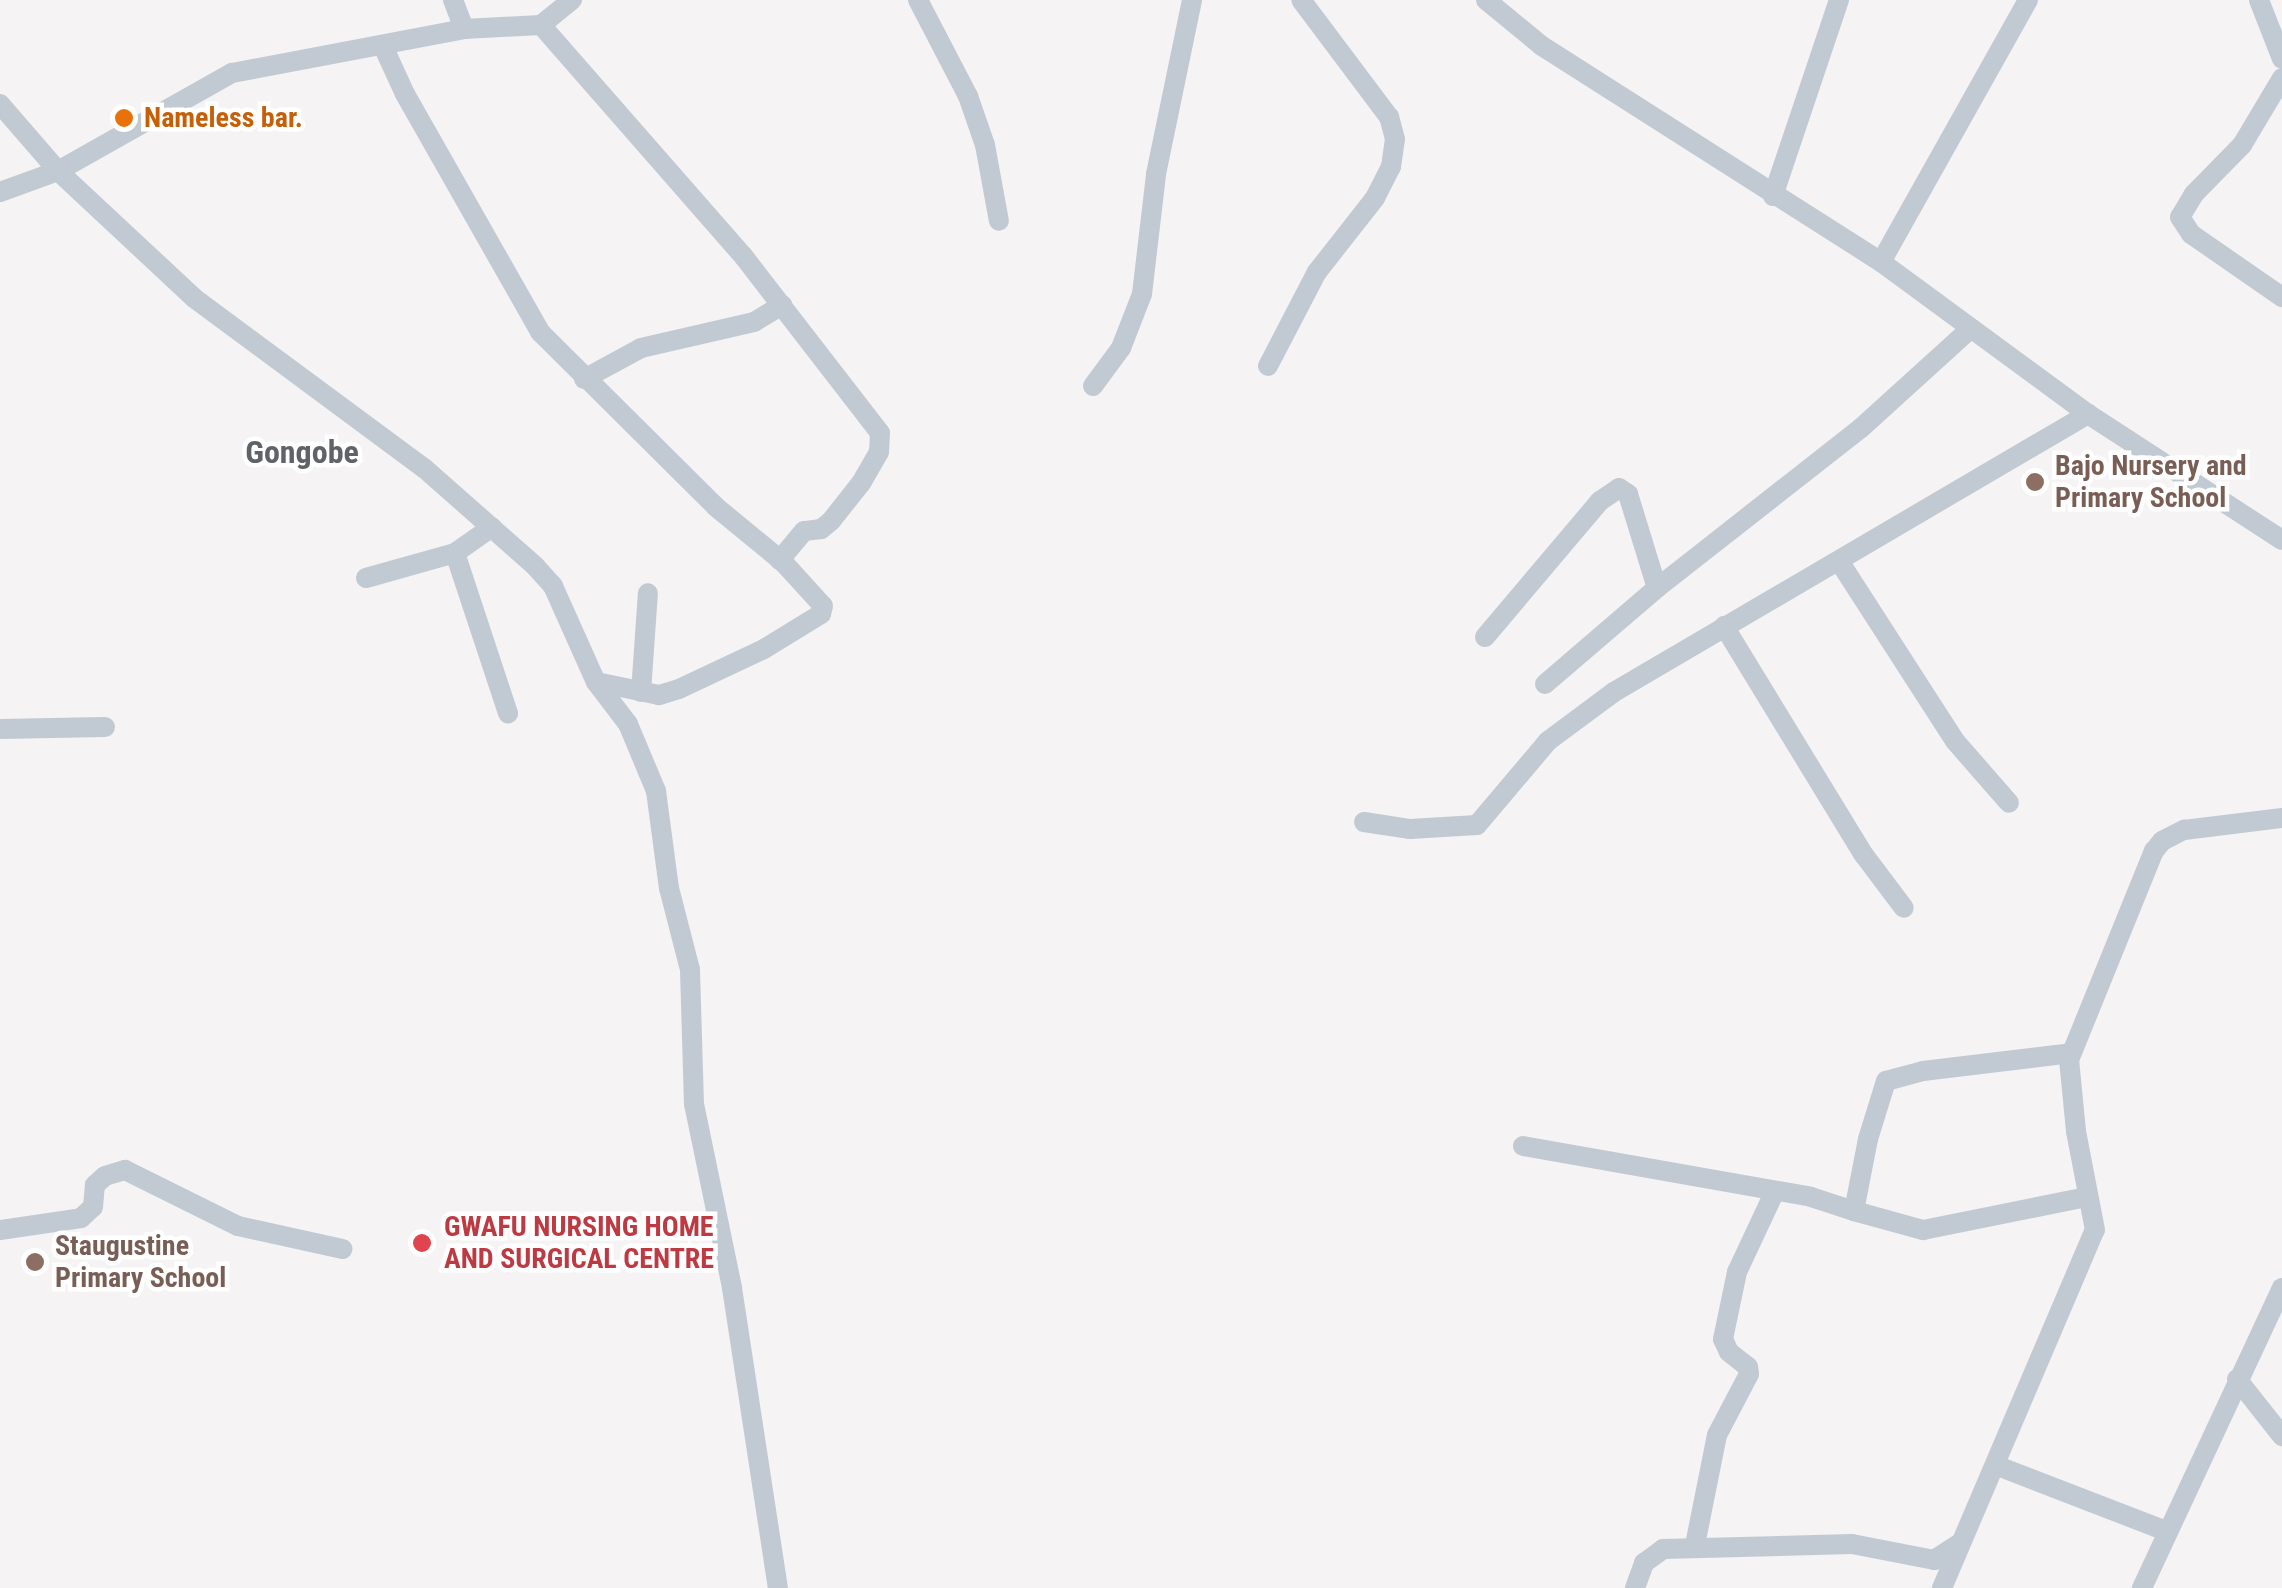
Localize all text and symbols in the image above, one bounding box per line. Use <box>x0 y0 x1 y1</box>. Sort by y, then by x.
place label: Nameless bar. <box>144 101 303 135</box>
marker: Nameless bar. <box>113 107 135 129</box>
district label: Gongobe <box>245 433 359 471</box>
place label: Bajo Nursery and Primary School <box>2055 449 2247 515</box>
marker: Bajo Nursery and Primary School <box>2024 471 2046 493</box>
place label: GWAFU NURSING HOME AND SURGICAL CENTRE <box>444 1210 714 1276</box>
place label: Staugustine Primary School <box>55 1229 226 1295</box>
marker: GWAFU NURSING HOME AND SURGICAL CENTRE <box>409 1230 435 1256</box>
marker: Staugustine Primary School <box>24 1251 46 1273</box>

